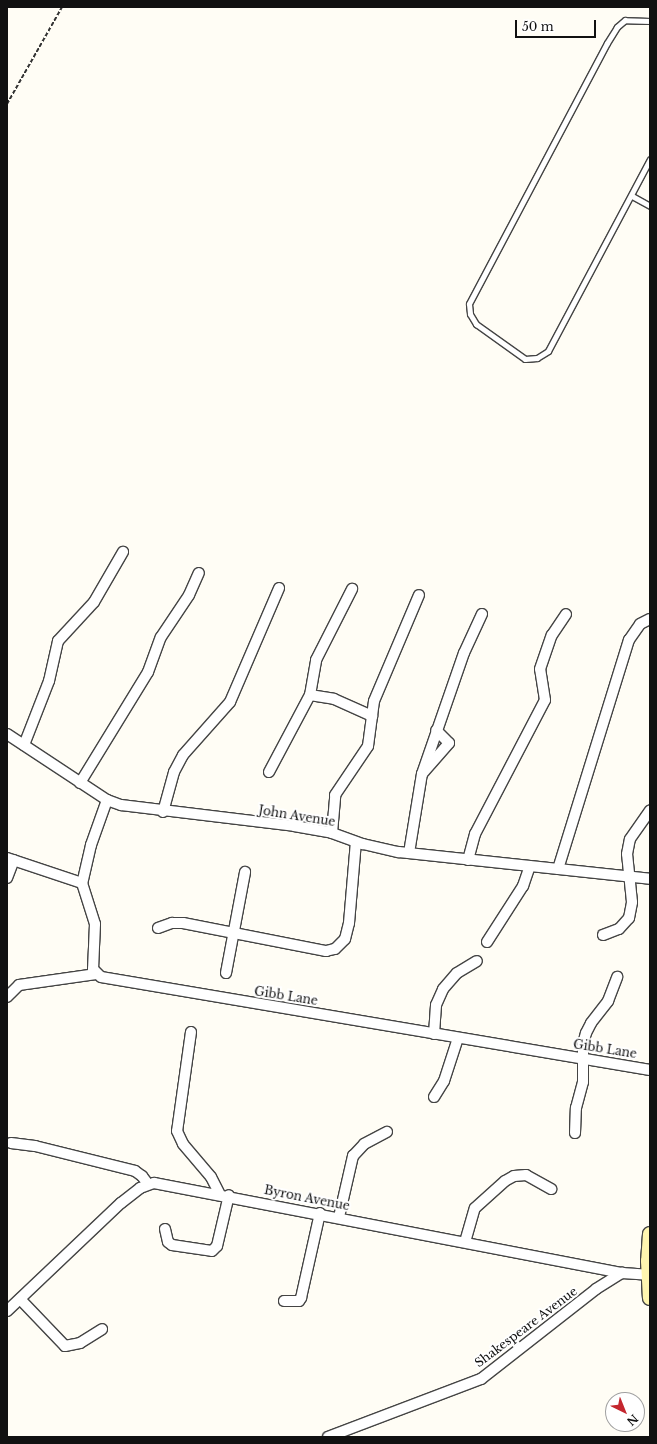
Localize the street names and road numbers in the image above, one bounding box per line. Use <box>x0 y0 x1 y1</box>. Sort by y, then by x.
street label: John Avenue <box>257 803 337 829</box>
street label: Gibb Lane <box>253 984 319 1008</box>
street label: Gibb Lane <box>572 1037 638 1061</box>
street label: Byron Avenue <box>263 1183 351 1213</box>
street label: Shakespeare Avenue <box>472 1284 580 1370</box>

